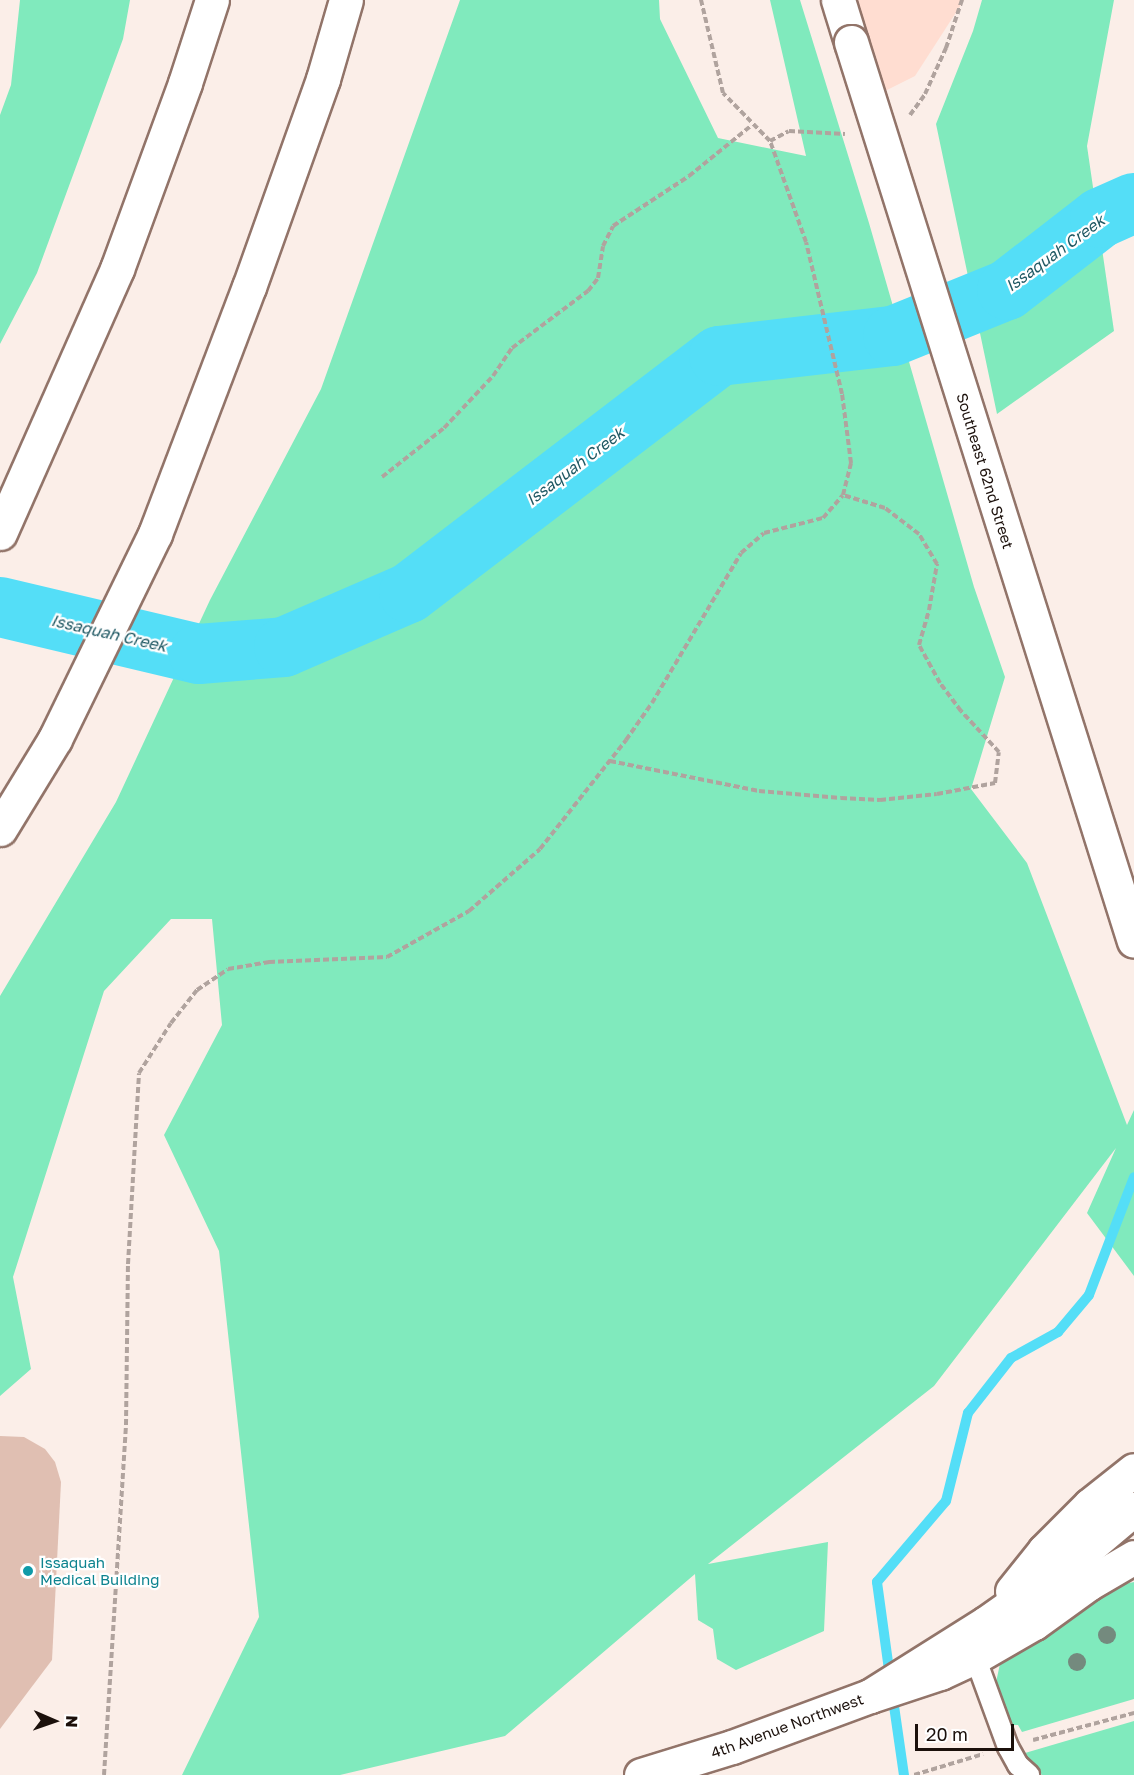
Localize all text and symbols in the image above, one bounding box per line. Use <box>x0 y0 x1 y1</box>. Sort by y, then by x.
water label: Issaquah Creek <box>1002 211 1108 295</box>
street label: Southeast 62nd Street <box>953 391 1017 551</box>
water label: Issaquah Creek <box>522 423 628 509</box>
water label: Issaquah Creek <box>49 610 169 656</box>
place label: Issaquah Medical Building <box>40 1553 160 1588</box>
marker: Issaquah Medical Building <box>21 1564 35 1578</box>
street label: 4th Avenue Northwest <box>708 1690 866 1762</box>
north arrow <box>24 1691 84 1751</box>
scale bar <box>918 1712 1017 1750</box>
text: N <box>62 1715 82 1728</box>
text: 20 m <box>926 1723 968 1745</box>

